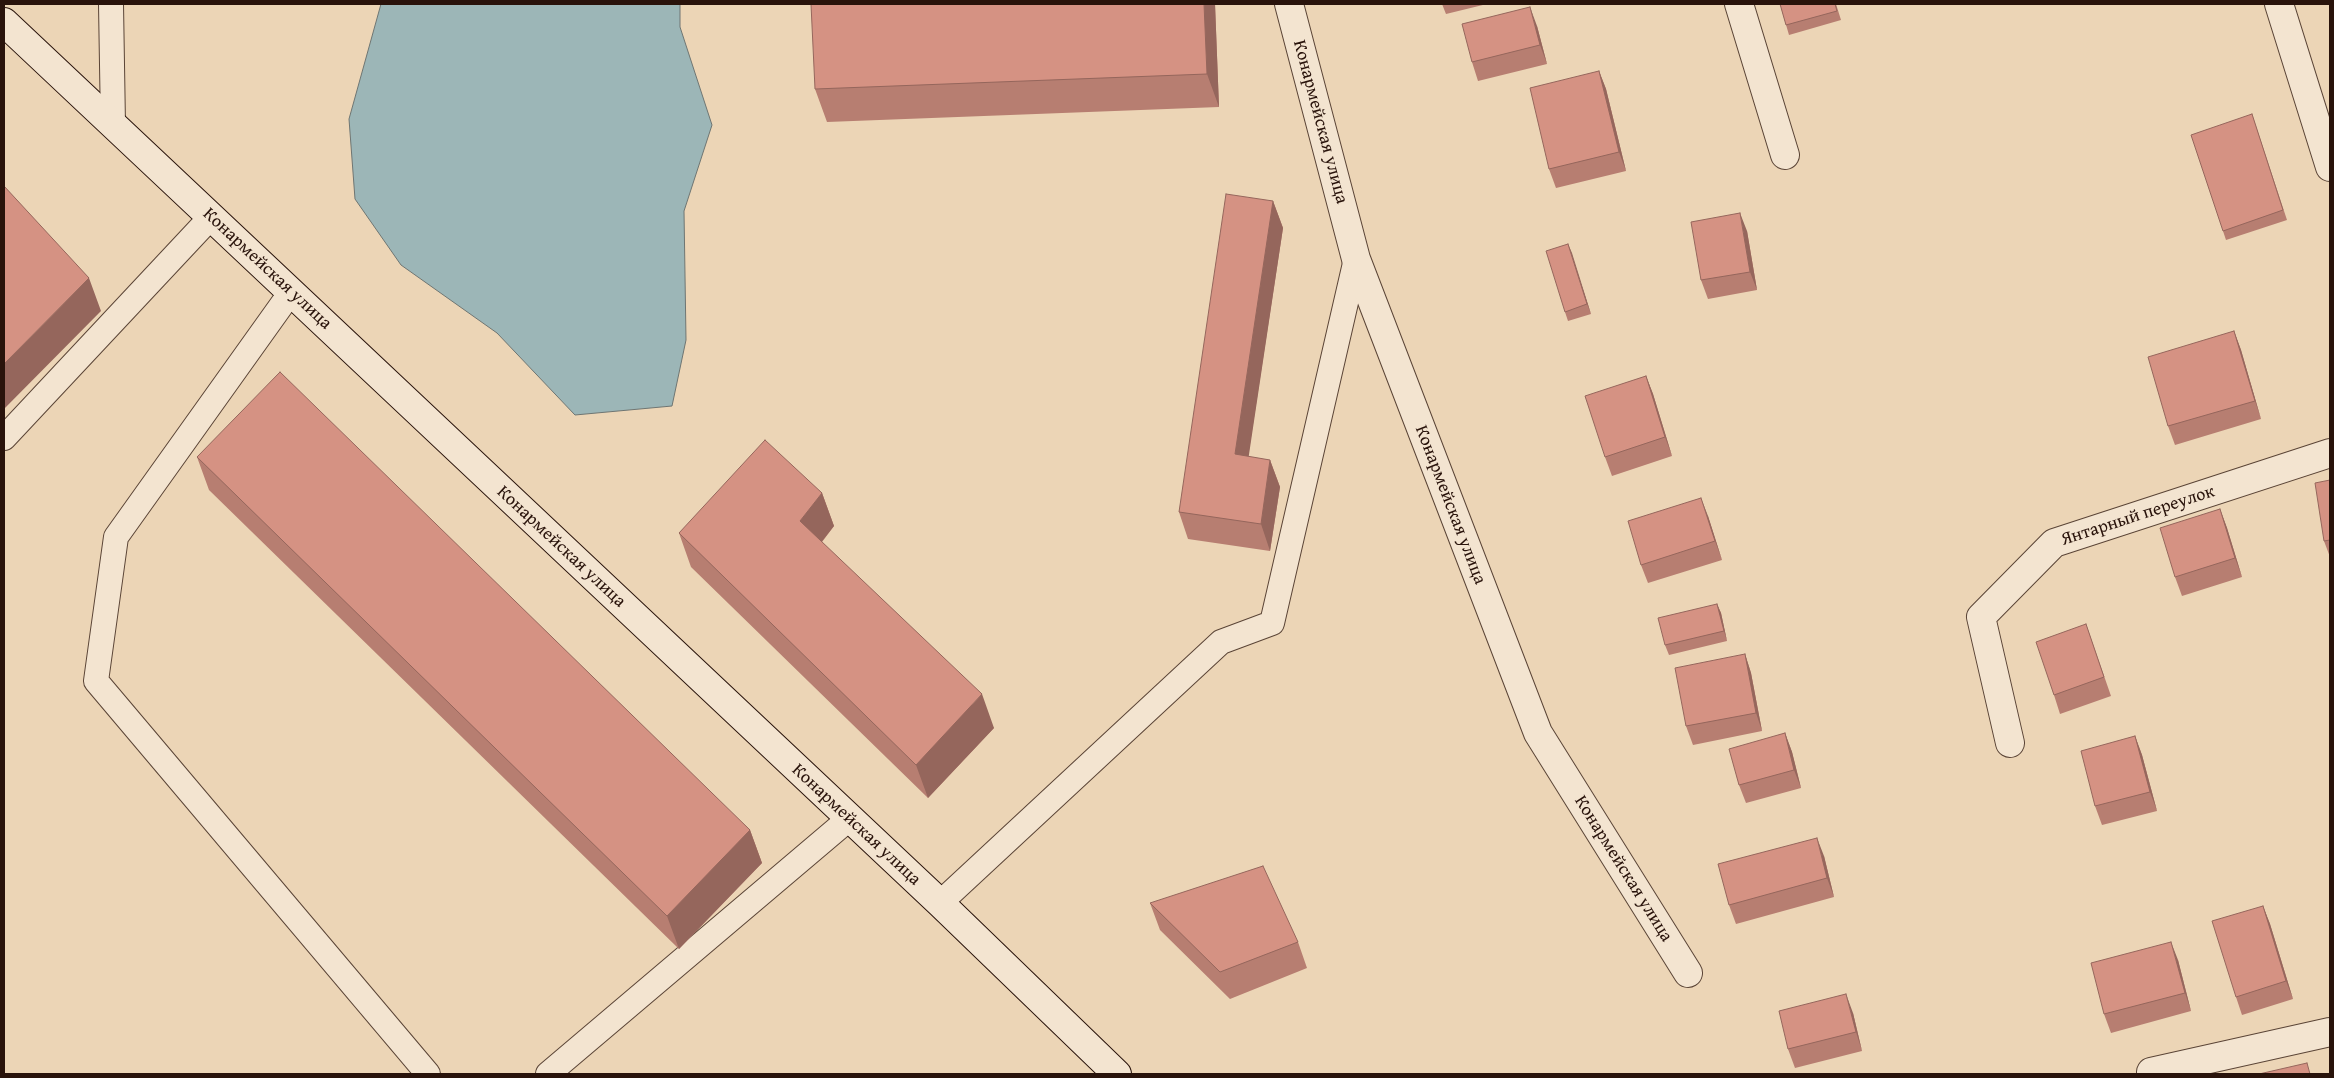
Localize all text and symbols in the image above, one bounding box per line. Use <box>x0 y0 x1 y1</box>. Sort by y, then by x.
street label: Конармейская улица <box>1288 38 1352 206</box>
street label: Конармейская улица <box>198 204 336 334</box>
street label: Конармейская улица <box>1410 422 1490 588</box>
street label: Янтарный переулок <box>2059 481 2217 551</box>
street label: Конармейская улица <box>492 482 630 612</box>
street label: Конармейская улица <box>787 760 925 890</box>
street label: Конармейская улица <box>1569 792 1677 946</box>

